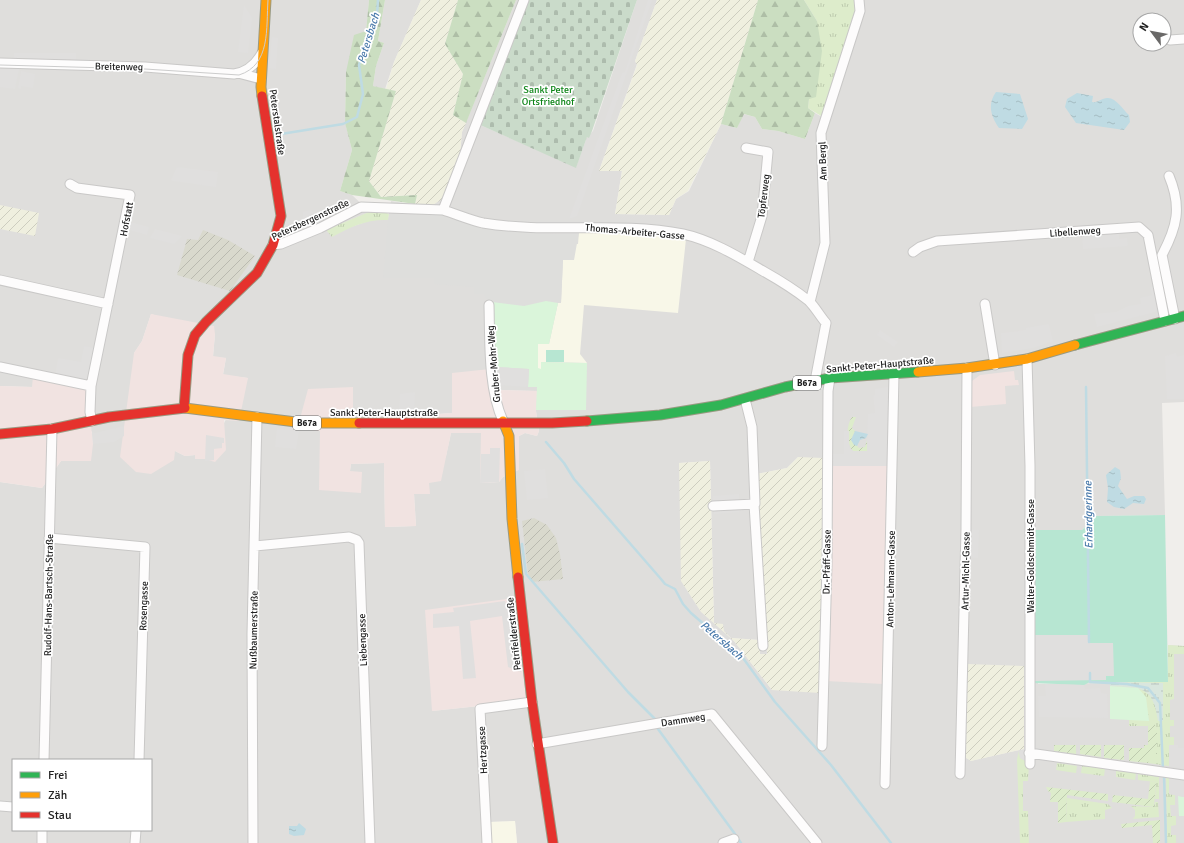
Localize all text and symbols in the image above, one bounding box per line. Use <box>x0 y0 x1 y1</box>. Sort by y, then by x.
water label: Petersbach <box>355 10 383 65</box>
north arrow <box>1132 12 1172 52</box>
text: N <box>1136 20 1151 34</box>
street label: Breitenweg <box>95 61 143 73</box>
park label: Sankt Peter Ortsfriedhof <box>522 84 575 108</box>
street label: Peterstalstraße <box>266 89 288 156</box>
street label: Am Bergl <box>816 141 830 181</box>
street label: Töpferweg <box>755 173 773 219</box>
street label: Petersbergenstraße <box>270 197 351 243</box>
street label: Hofstatt <box>118 200 136 238</box>
street label: Thomas-Arbeiter-Gasse <box>585 222 685 242</box>
street label: Libellenweg <box>1049 224 1101 240</box>
street label: Gruber-Mohr-Weg <box>485 325 503 403</box>
street label: Sankt-Peter-Hauptstraße <box>826 354 934 376</box>
road number: B67a <box>793 376 821 390</box>
street label: Sankt-Peter-Hauptstraße <box>330 407 438 419</box>
road number: B67a <box>293 416 321 430</box>
water label: Erhardgerinne <box>1081 481 1096 549</box>
street label: Walter-Goldschmidt-Gasse <box>1025 499 1037 613</box>
street label: Dr.-Pfaff-Gasse <box>820 529 834 595</box>
street label: Anton-Lehmann-Gasse <box>884 530 898 628</box>
street label: Artur-Michl-Gasse <box>959 532 973 610</box>
street label: Rudolf-Hans-Bartsch-Straße <box>42 534 56 656</box>
street label: Rosengasse <box>137 581 151 631</box>
street label: Nußbaumerstraße <box>247 590 261 670</box>
street label: Petrifelderstraße <box>504 597 524 671</box>
street label: Liebengasse <box>356 613 370 666</box>
water label: Petersbach <box>698 618 746 663</box>
street label: Dammweg <box>660 711 706 729</box>
street label: Hertzgasse <box>476 726 490 774</box>
legend <box>12 759 152 831</box>
text: Frei <box>48 768 67 783</box>
text: Zäh <box>48 788 67 803</box>
text: Stau <box>48 808 72 823</box>

